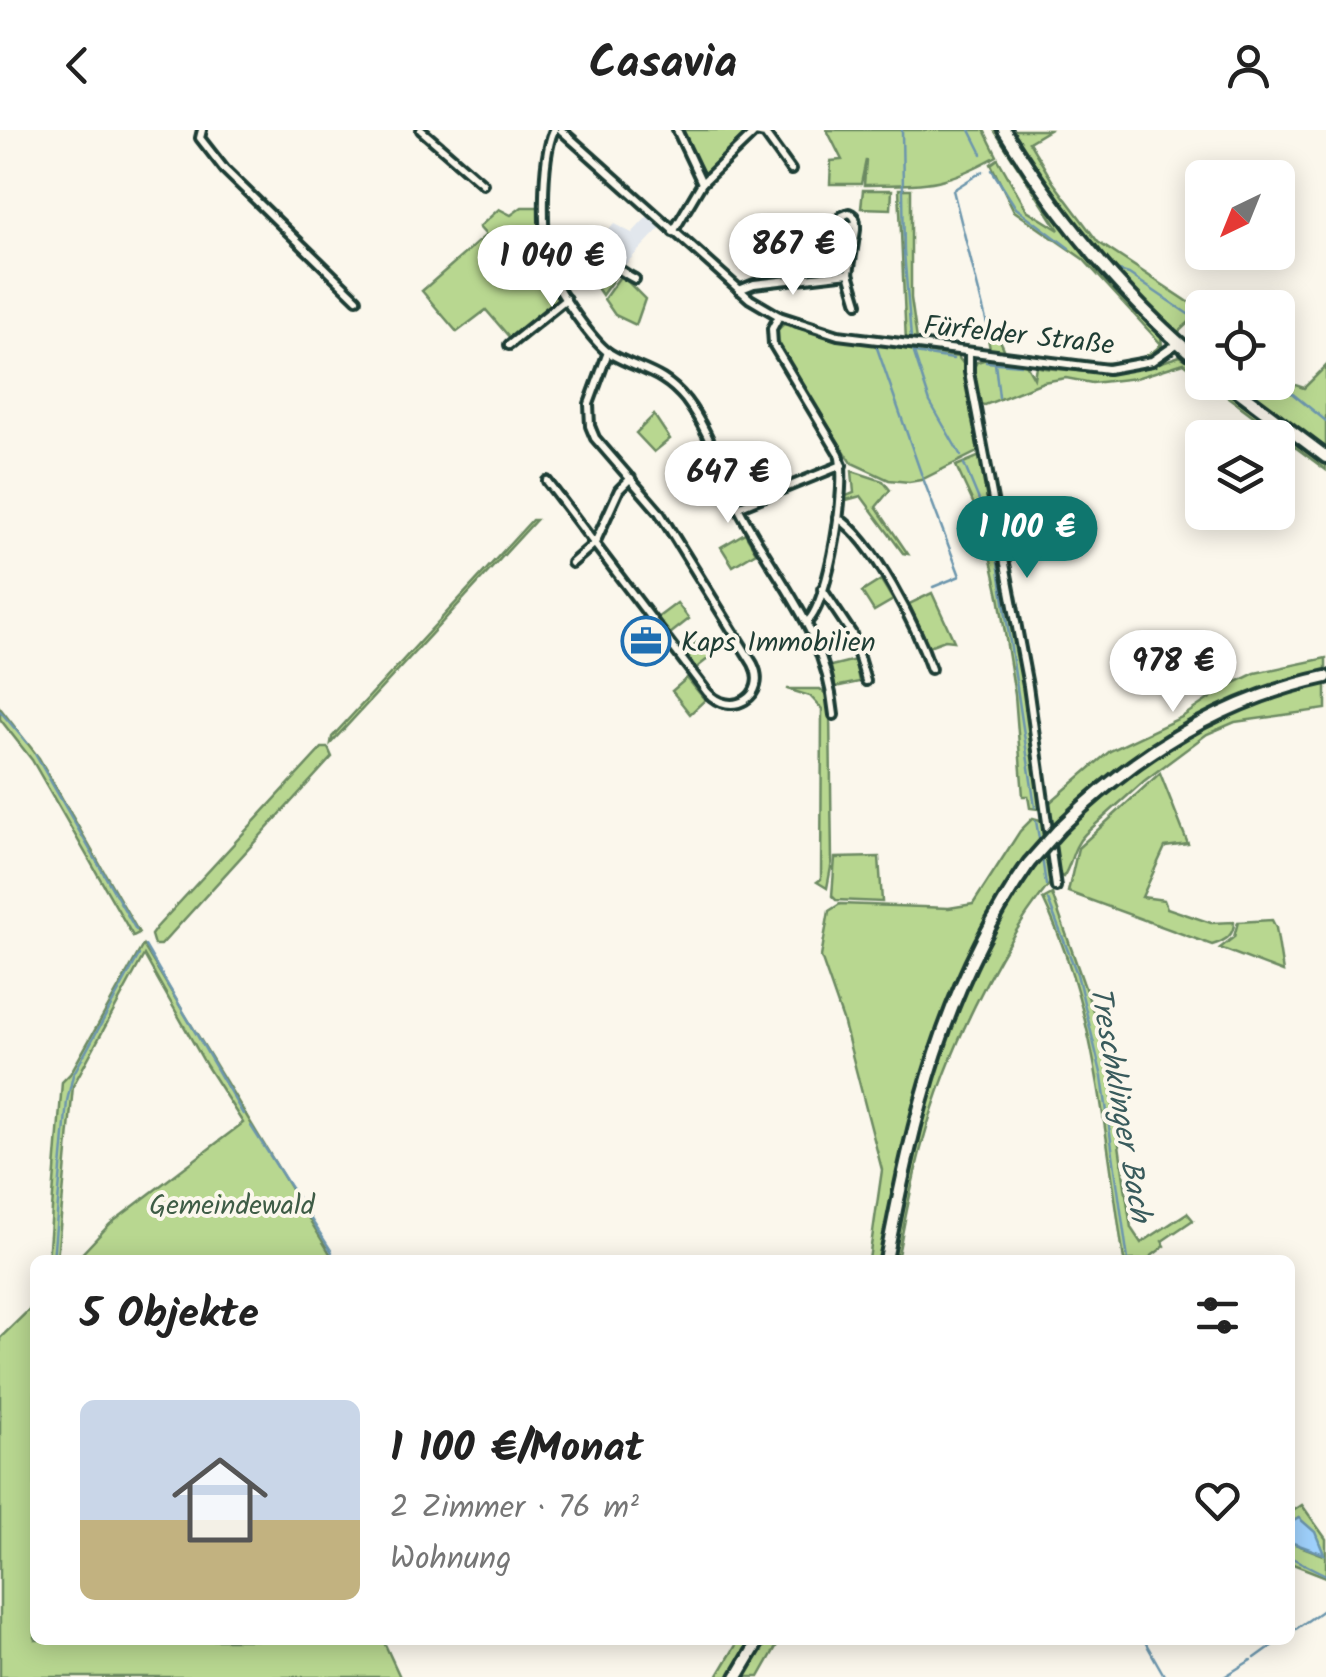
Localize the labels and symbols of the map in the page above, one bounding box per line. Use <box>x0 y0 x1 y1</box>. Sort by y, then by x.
north arrow <box>1185 160 1295 270</box>
pin: 867 € <box>723 213 863 298</box>
pin: 1 040 € <box>460 225 644 310</box>
street label: Fürfelder Straße <box>921 304 1117 369</box>
pin: 647 € <box>658 441 798 526</box>
pin: 1 100 € <box>935 496 1119 581</box>
office icon: Kaps Immobilien <box>620 615 672 667</box>
place label: Kaps Immobilien <box>681 621 876 666</box>
pin: 978 € <box>1103 630 1243 715</box>
water label: Treschklinger Bach <box>1075 983 1164 1229</box>
park label: Gemeindewald <box>149 1184 316 1229</box>

